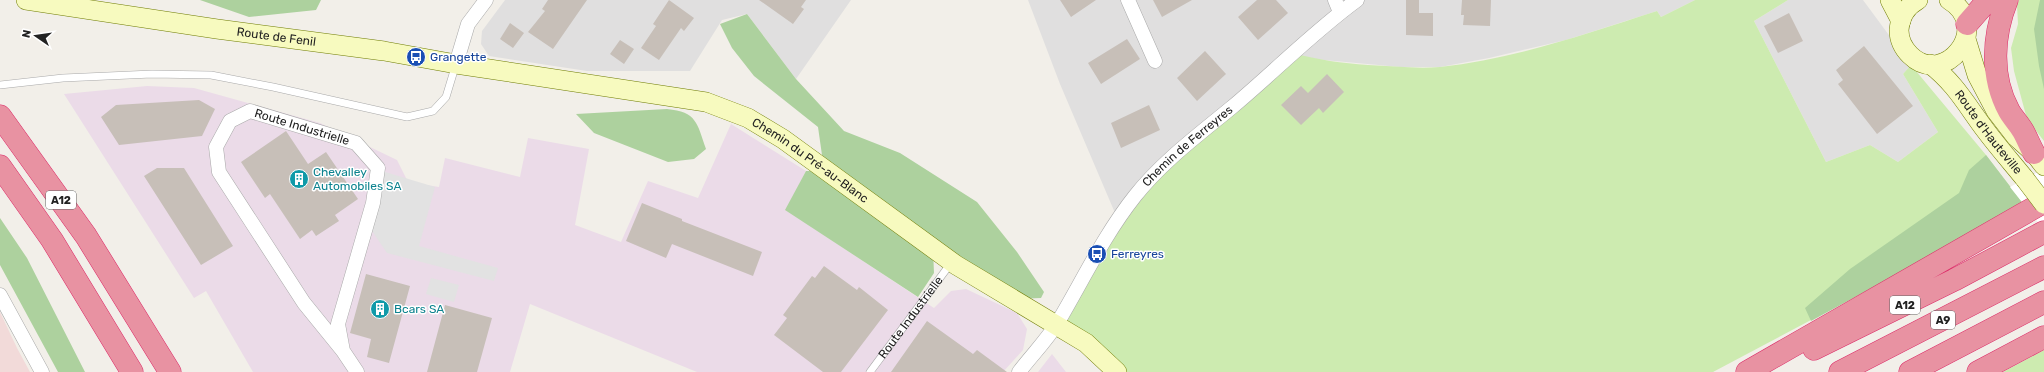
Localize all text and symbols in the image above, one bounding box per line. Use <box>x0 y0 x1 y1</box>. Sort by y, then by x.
north arrow <box>16 16 56 56</box>
street label: Route de Fenil <box>236 25 317 49</box>
text: N <box>20 28 34 39</box>
bus stop icon: Grangette <box>405 46 427 68</box>
place label: Grangette <box>430 50 487 64</box>
street label: Route d'Hauteville <box>1952 87 2025 177</box>
street label: Chemin de Ferreyres <box>1139 103 1236 189</box>
street label: Route Industrielle <box>253 106 352 148</box>
street label: Chemin du Pré-au-Blanc <box>750 115 871 206</box>
place label: Chevalley Automobiles SA <box>313 165 401 193</box>
building icon: Chevalley Automobiles SA <box>288 168 310 190</box>
road number: A12 <box>46 191 76 209</box>
bus stop icon: Ferreyres <box>1086 243 1108 265</box>
place label: Ferreyres <box>1111 247 1164 261</box>
street label: Route Industrielle <box>875 273 946 361</box>
road number: A12 <box>1890 296 1920 314</box>
building icon: Bcars SA <box>369 298 391 320</box>
place label: Bcars SA <box>394 302 444 316</box>
road number: A9 <box>1931 311 1955 329</box>

